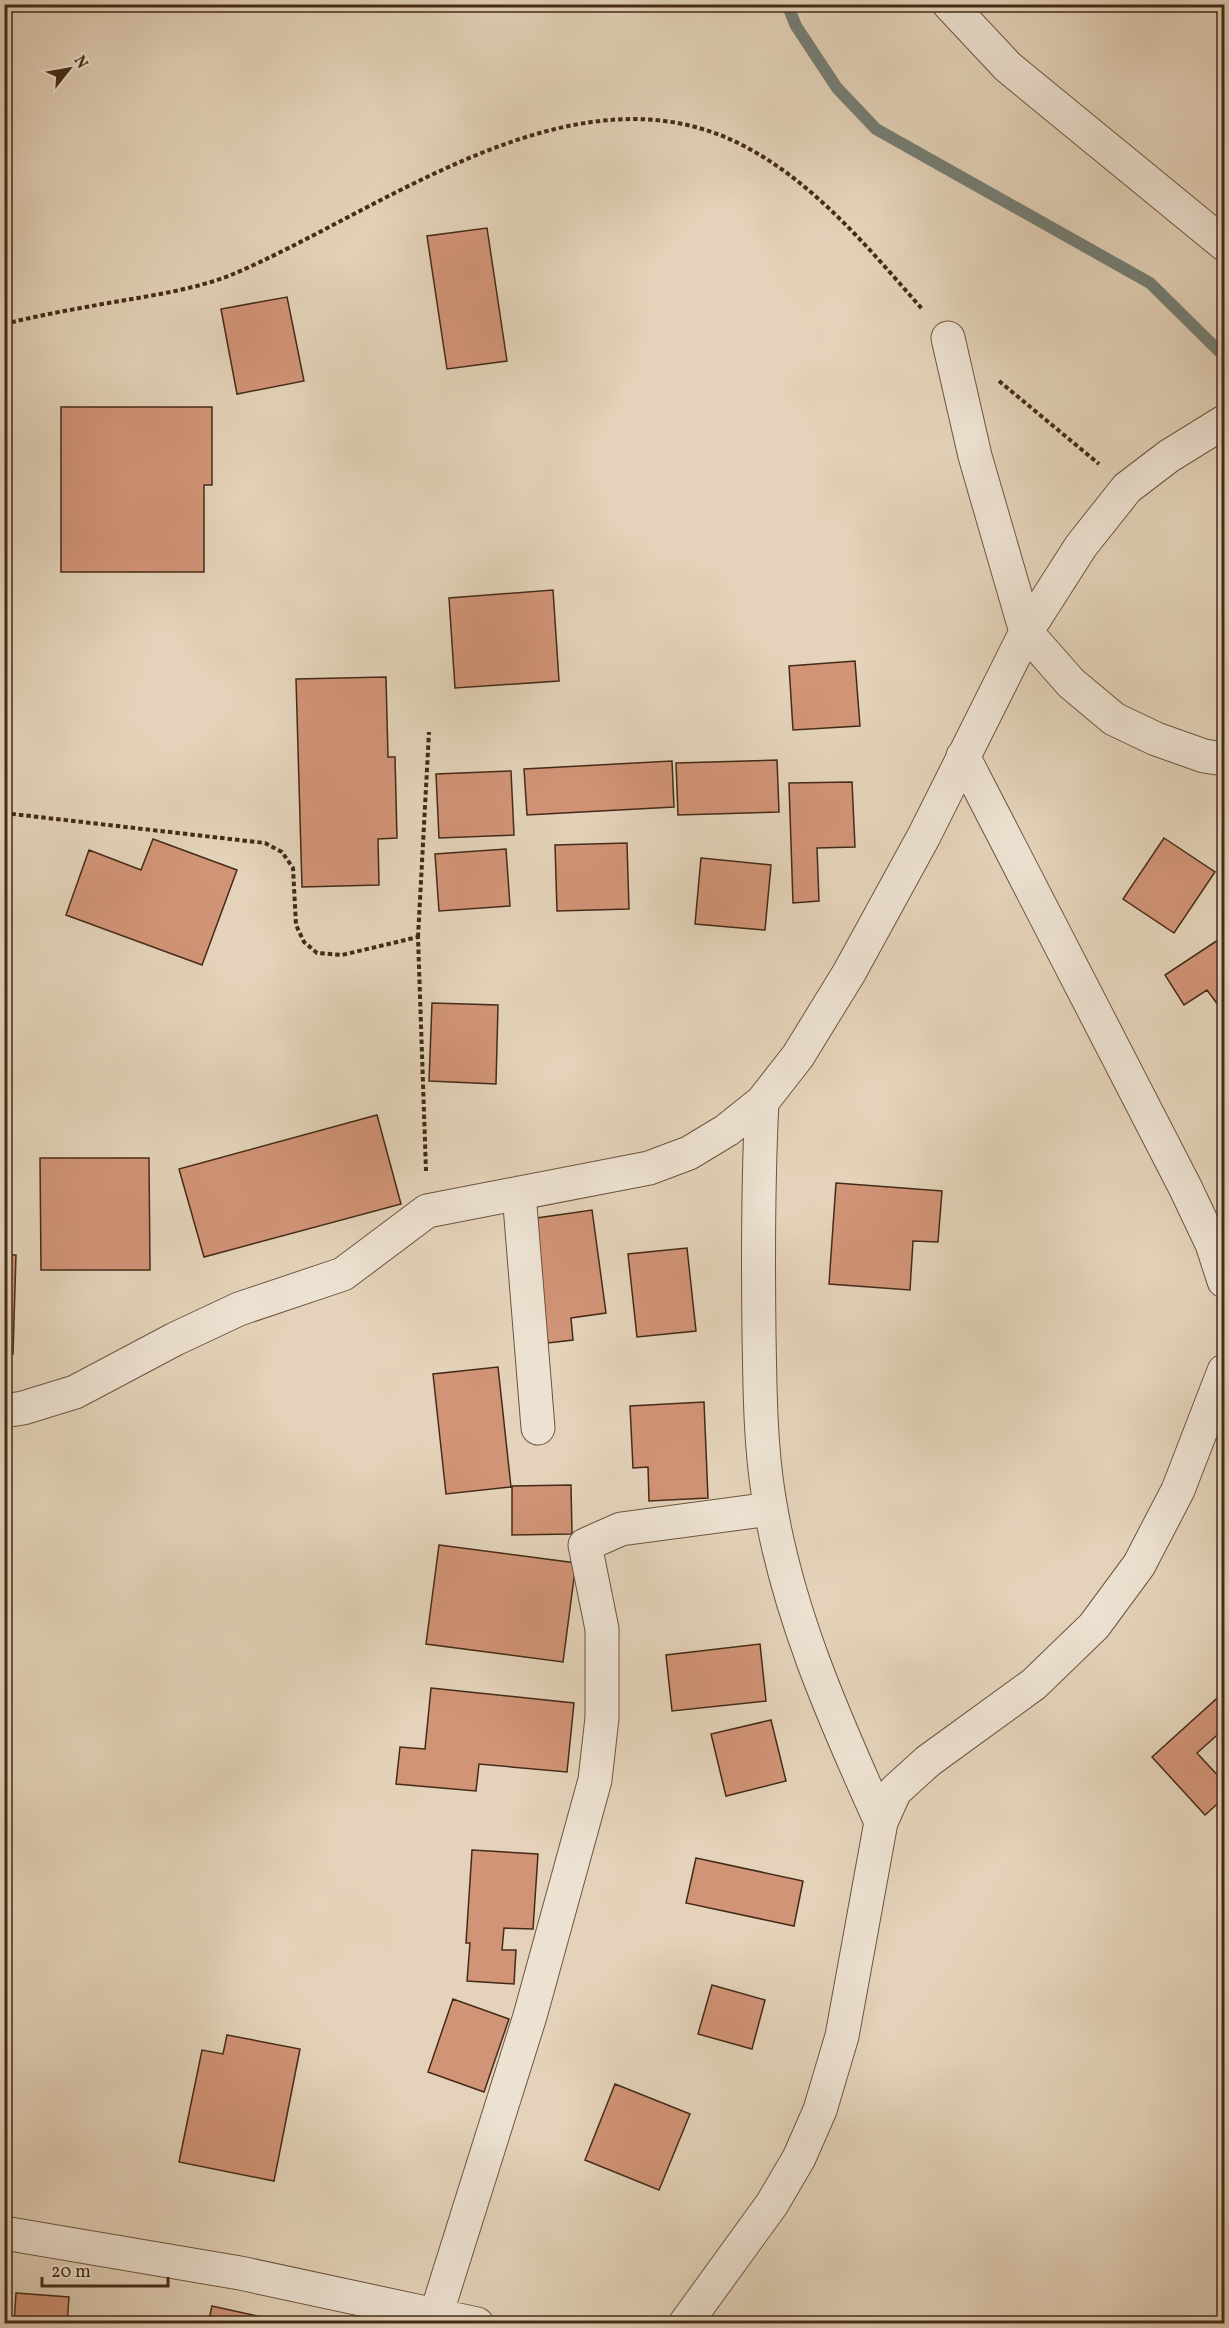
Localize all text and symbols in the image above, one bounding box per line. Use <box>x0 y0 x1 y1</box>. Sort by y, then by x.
north arrow <box>39 39 99 99</box>
text: N <box>68 52 93 73</box>
scale bar <box>42 2250 168 2288</box>
text: 20 m <box>51 2260 91 2285</box>

